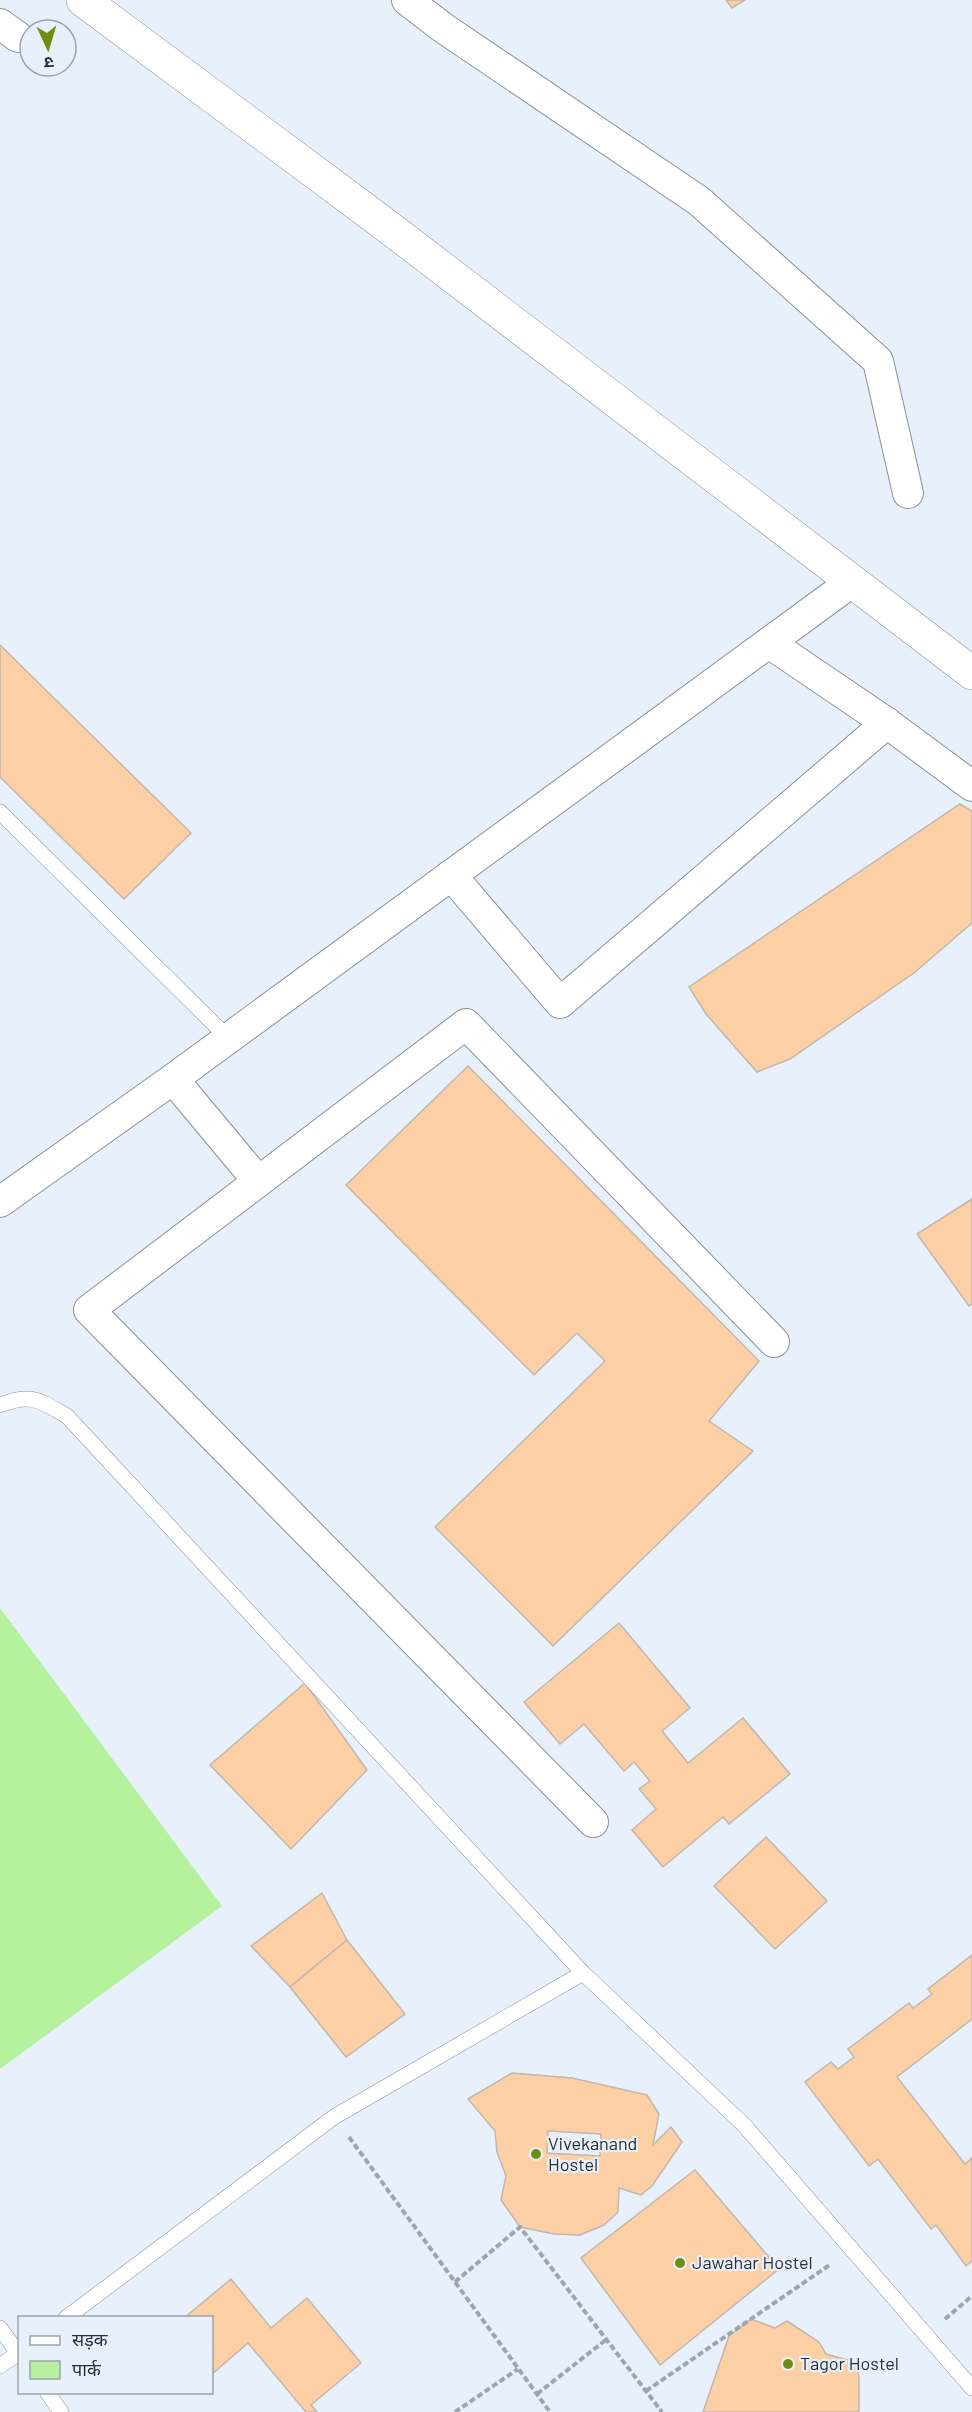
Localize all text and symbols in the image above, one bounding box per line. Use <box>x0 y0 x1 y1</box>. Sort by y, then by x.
north arrow <box>18 18 78 78</box>
text: उ <box>43 54 54 73</box>
place label: Vivekanand Hostel <box>548 2132 637 2175</box>
marker: Vivekanand Hostel <box>529 2147 543 2161</box>
place label: Jawahar Hostel <box>692 2251 813 2273</box>
marker: Jawahar Hostel <box>673 2256 687 2270</box>
legend <box>18 2316 213 2394</box>
text: सड़क <box>72 2328 109 2350</box>
place label: Tagor Hostel <box>800 2352 899 2374</box>
marker: Tagor Hostel <box>781 2357 795 2371</box>
text: पार्क <box>72 2358 102 2380</box>

